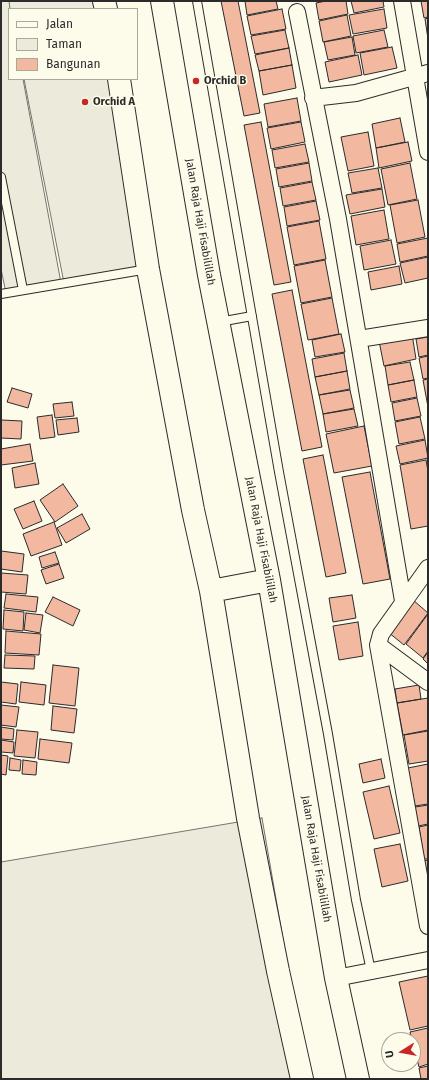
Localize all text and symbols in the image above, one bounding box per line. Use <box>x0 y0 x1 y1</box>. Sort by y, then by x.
legend <box>8 8 138 80</box>
text: Jalan <box>46 17 73 31</box>
text: Taman <box>46 37 82 51</box>
text: Bangunan <box>46 57 101 71</box>
place label: Orchid B <box>204 74 246 88</box>
marker: Orchid B <box>191 76 201 86</box>
place label: Orchid A <box>93 95 135 109</box>
marker: Orchid A <box>80 97 90 107</box>
street label: Jalan Raja Haji Fisabilillah <box>182 158 218 286</box>
street label: Jalan Raja Haji Fisabilillah <box>242 476 280 604</box>
street label: Jalan Raja Haji Fisabilillah <box>298 795 334 923</box>
north arrow <box>381 1032 421 1072</box>
text: U <box>383 1049 397 1059</box>

